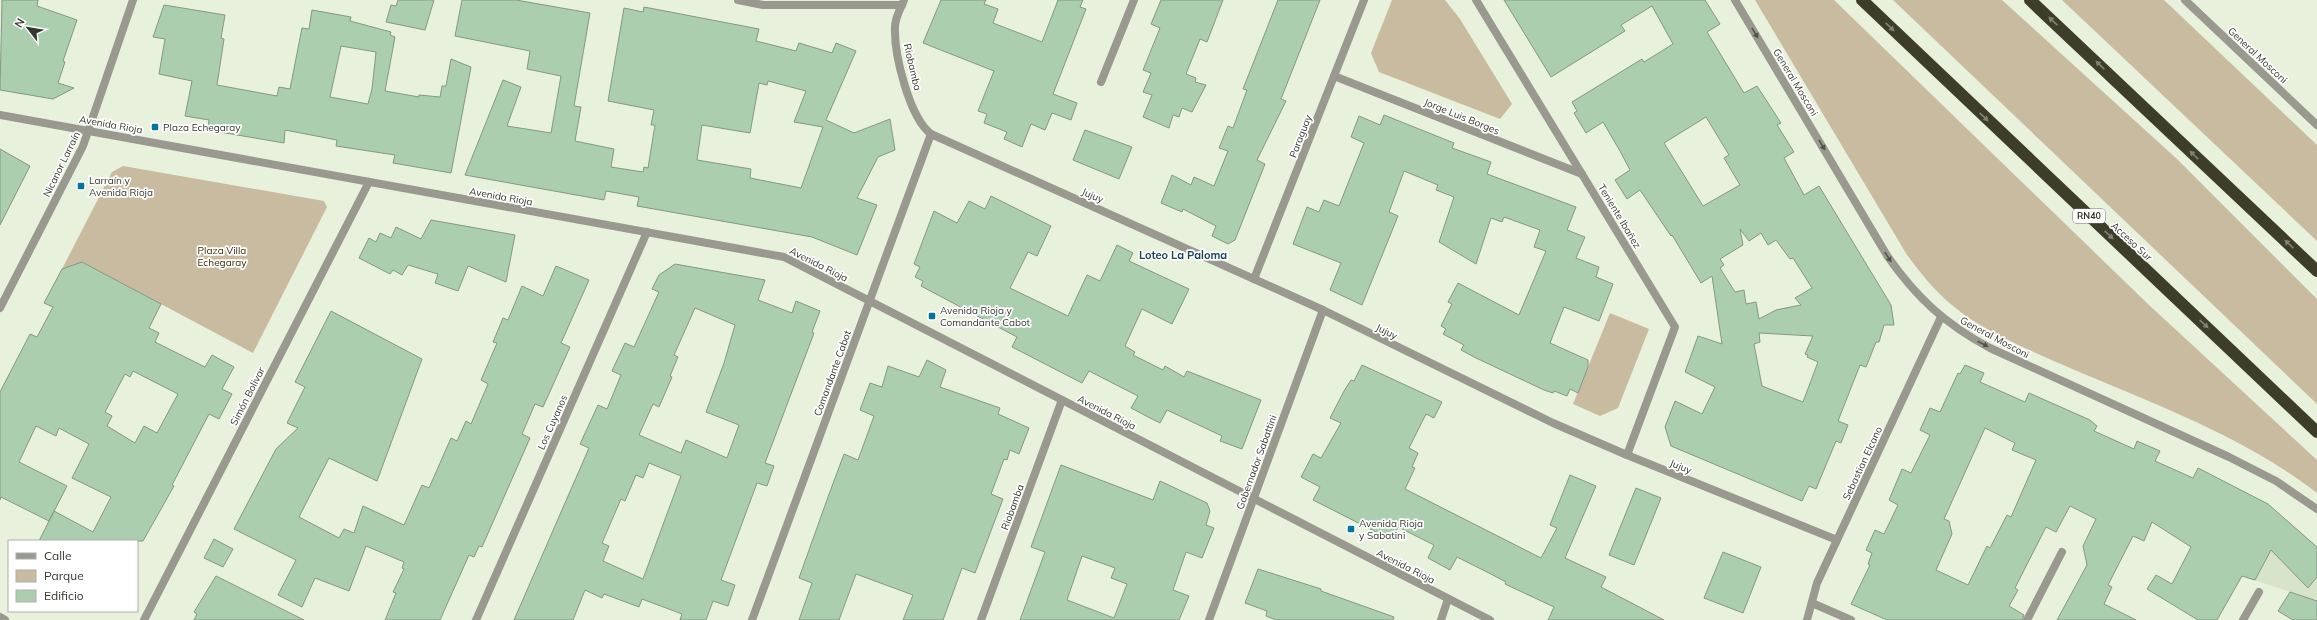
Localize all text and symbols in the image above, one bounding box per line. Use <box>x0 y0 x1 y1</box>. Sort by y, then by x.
north arrow <box>8 8 48 48</box>
text: N <box>11 16 28 30</box>
one-way arrow <box>2048 16 2058 26</box>
one-way arrow <box>1885 22 1895 32</box>
street label: General Mosconi <box>2225 24 2290 86</box>
one-way arrow <box>1752 27 1759 39</box>
street label: Riobamba <box>901 42 924 92</box>
street label: General Mosconi <box>1770 46 1821 118</box>
one-way arrow <box>2095 60 2105 70</box>
street label: Jorge Luis Borges <box>1422 95 1501 138</box>
street label: Paraguay <box>1286 112 1315 159</box>
street label: Avenida Rioja <box>78 113 144 136</box>
one-way arrow <box>1979 113 1989 122</box>
place label: Plaza Echegaray <box>163 121 241 134</box>
marker: Plaza Echegaray <box>150 122 160 132</box>
street label: Nicanor Larraín <box>40 129 83 199</box>
one-way arrow <box>1818 139 1825 151</box>
one-way arrow <box>2189 150 2199 160</box>
place label: Larraín y Avenida Rioja <box>89 174 153 199</box>
marker: Larraín y Avenida Rioja <box>76 181 86 191</box>
street label: Teniente Ibañez <box>1595 182 1644 251</box>
street label: Avenida Rioja <box>468 185 534 208</box>
street label: Jujuy <box>1080 185 1106 206</box>
road number: RN40 <box>2073 209 2105 223</box>
street label: Acceso Sur <box>2108 219 2155 264</box>
one-way arrow <box>2104 230 2114 240</box>
one-way arrow <box>2284 240 2293 249</box>
park label: Plaza Villa Echegaray <box>198 244 247 269</box>
street label: Avenida Rioja <box>787 244 850 285</box>
district label: Loteo La Paloma <box>1139 248 1227 262</box>
one-way arrow <box>1885 251 1892 263</box>
place label: Avenida Rioja y Comandante Cabot <box>940 304 1031 329</box>
marker: Avenida Rioja y Comandante Cabot <box>927 311 937 321</box>
street label: General Mosconi <box>1958 314 2032 361</box>
one-way arrow <box>2199 320 2209 329</box>
street label: Jujuy <box>1374 321 1400 343</box>
street label: Comandante Cabot <box>811 328 854 418</box>
one-way arrow <box>1977 340 1988 347</box>
street label: Simón Bolivar <box>227 365 268 428</box>
street label: Avenida Rioja <box>1075 392 1138 433</box>
street label: Los Cuyanos <box>535 393 570 452</box>
street label: Gobernador Sabattini <box>1233 413 1280 511</box>
street label: Sebastian Elcano <box>1840 424 1885 502</box>
street label: Jujuy <box>1668 456 1694 477</box>
street label: Riobamba <box>998 482 1027 532</box>
place label: Avenida Rioja y Sabatini <box>1359 517 1423 542</box>
marker: Avenida Rioja y Sabatini <box>1346 524 1356 534</box>
legend <box>8 540 138 612</box>
street label: Avenida Rioja <box>1374 546 1437 587</box>
text: Calle <box>44 548 71 563</box>
text: Parque <box>44 568 84 583</box>
text: Edificio <box>44 588 84 603</box>

